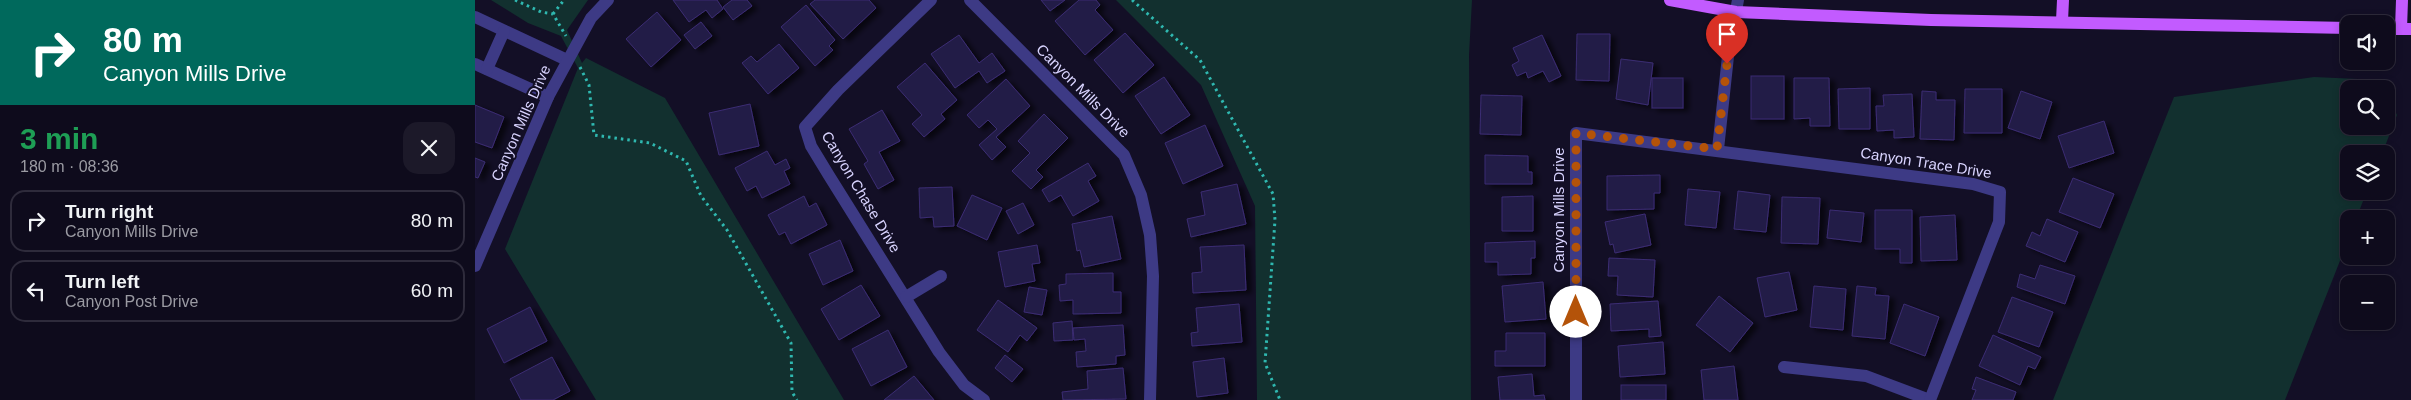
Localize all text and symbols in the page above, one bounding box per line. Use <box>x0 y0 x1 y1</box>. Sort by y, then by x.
pin <box>1706 13 1748 64</box>
map controls <box>2340 15 2395 330</box>
button: sound <box>2340 15 2395 70</box>
icon: right <box>20 20 85 85</box>
text: 80 m <box>103 20 183 59</box>
icon: arrive <box>1713 20 1741 48</box>
street label: Canyon Mills Drive <box>1033 40 1134 141</box>
text: Canyon Mills Drive <box>103 61 286 86</box>
street label: Canyon Mills Drive <box>487 62 554 183</box>
button: search <box>2340 80 2395 135</box>
text: 3 min <box>20 122 98 155</box>
button: close <box>403 122 455 174</box>
street label: Canyon Chase Drive <box>819 128 904 255</box>
street label: Canyon Trace Drive <box>1859 144 1993 181</box>
button: layers <box>2340 145 2395 200</box>
street label: Canyon Mills Drive <box>1550 147 1567 273</box>
text: 180 m · 08:36 <box>20 158 119 175</box>
text: Turn right <box>65 201 153 222</box>
icon: right <box>22 207 50 235</box>
text: 80 m <box>411 210 453 231</box>
button: + <box>2340 210 2395 265</box>
text: Canyon Mills Drive <box>65 223 198 240</box>
text: Turn left <box>65 271 140 292</box>
button: − <box>2340 275 2395 330</box>
icon: left <box>22 277 50 305</box>
text: 60 m <box>411 280 453 301</box>
position arrow <box>1549 285 1601 337</box>
text: Canyon Post Drive <box>65 293 198 310</box>

